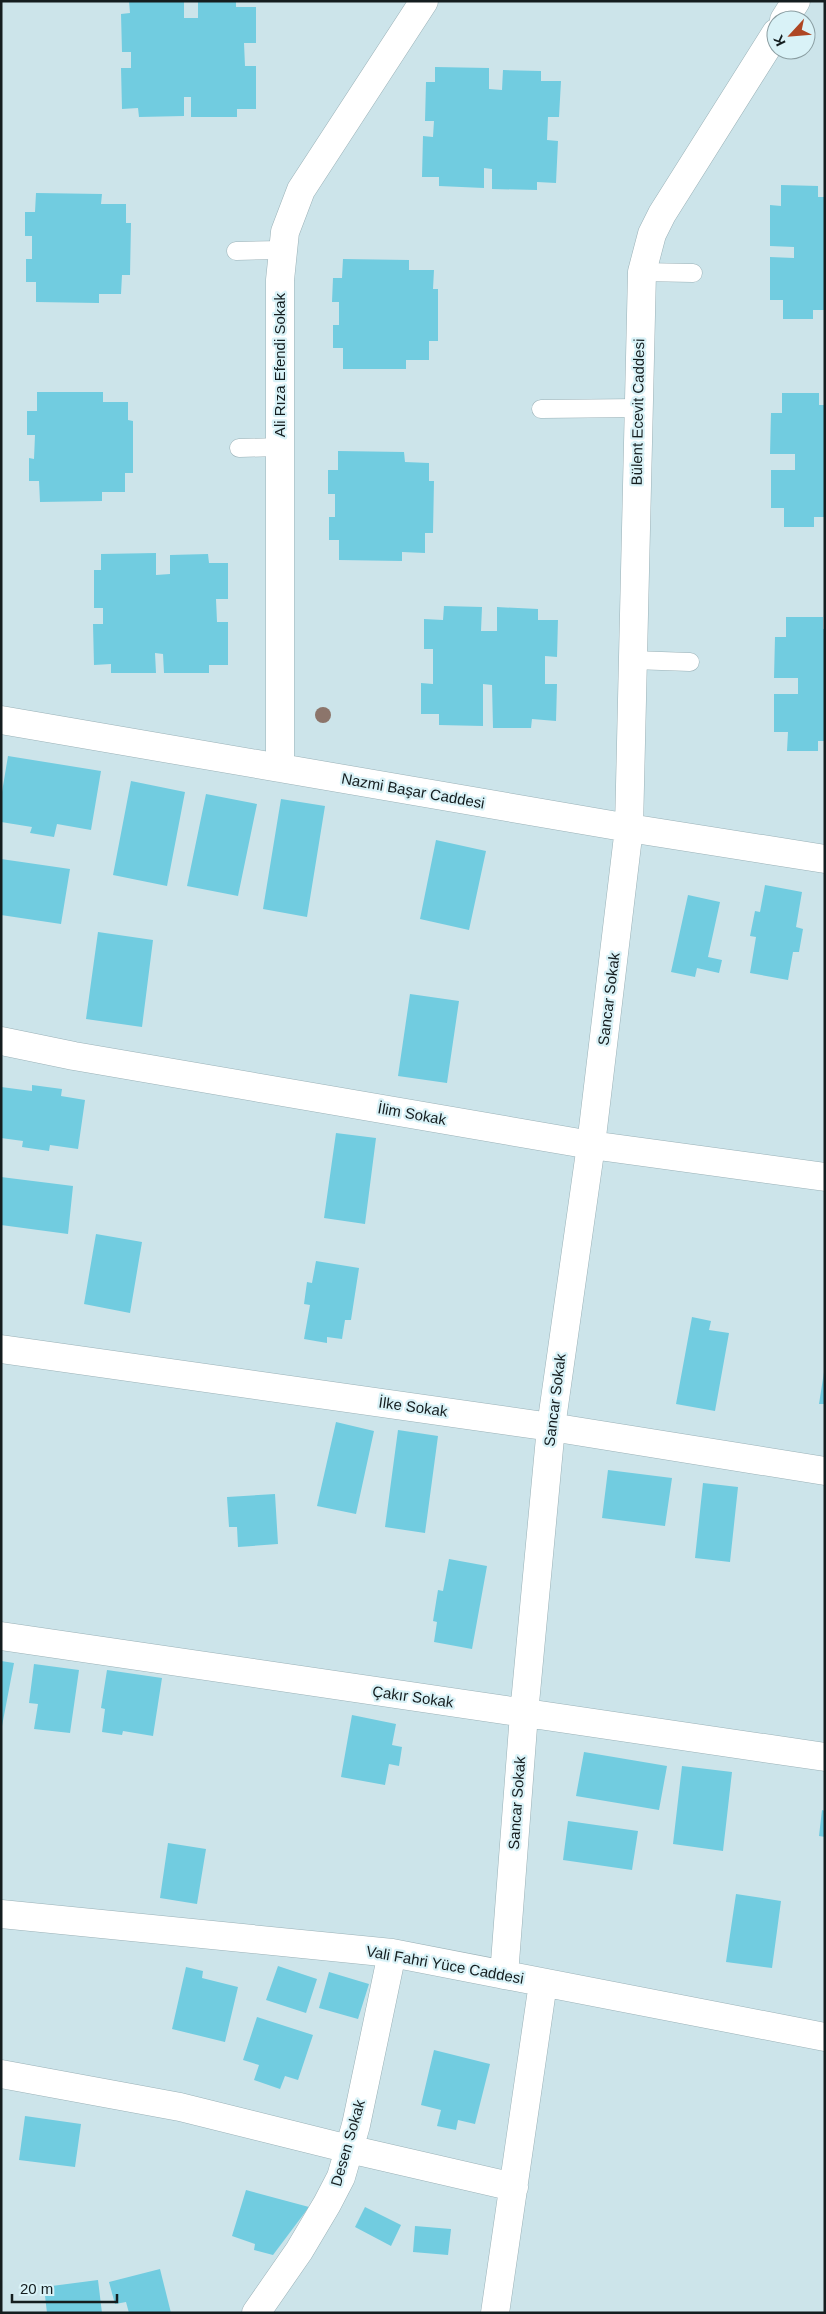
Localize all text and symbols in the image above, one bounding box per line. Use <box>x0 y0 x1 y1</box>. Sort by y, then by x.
north arrow <box>766 10 816 60</box>
text: K <box>770 33 789 49</box>
street label: Ali Rıza Efendi Sokak <box>271 292 288 437</box>
street label: Bülent Ecevit Caddesi <box>628 338 647 486</box>
street label: Nazmi Başar Caddesi <box>340 770 486 811</box>
street label: Sancar Sokak <box>594 951 623 1046</box>
street label: İlim Sokak <box>377 1099 448 1128</box>
street label: Sancar Sokak <box>540 1352 569 1447</box>
street label: İlke Sokak <box>378 1393 449 1420</box>
street label: Çakır Sokak <box>371 1682 455 1711</box>
street label: Sancar Sokak <box>505 1755 528 1850</box>
street label: Vali Fahri Yüce Caddesi <box>365 1942 525 1987</box>
street label: Desen Sokak <box>327 2097 368 2188</box>
scale bar <box>12 2272 118 2304</box>
text: 20 m <box>20 2280 53 2297</box>

